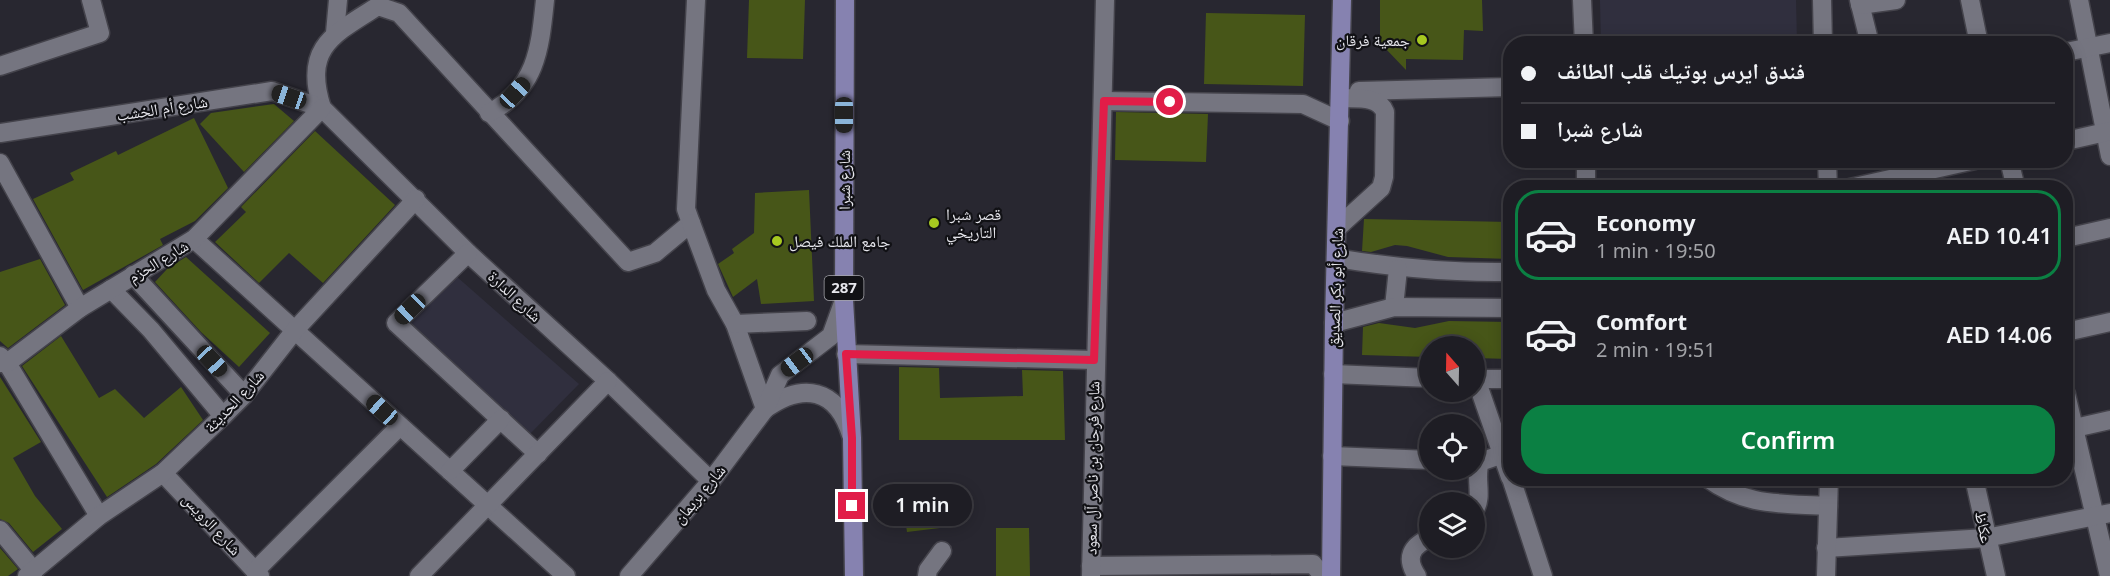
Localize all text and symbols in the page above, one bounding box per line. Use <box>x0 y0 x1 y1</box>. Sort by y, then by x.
place label: جمعية فرقان <box>1336 29 1410 51</box>
marker: جمعية فرقان <box>1415 33 1429 47</box>
text: فندق ايرس بوتيك قلب الطائف <box>1557 55 1805 85</box>
car <box>496 74 534 112</box>
car <box>269 83 309 111</box>
route start <box>1156 88 1183 115</box>
street label: شارع أم الخشب <box>115 90 209 126</box>
car <box>835 97 853 133</box>
text: شارع شبرا <box>1557 113 1643 143</box>
street label: شارع شبرا <box>833 150 855 210</box>
place label: قصر شبرا التاريخي <box>946 203 1001 245</box>
text: Economy <box>1596 207 1695 237</box>
icon: car <box>1524 208 1578 262</box>
marker: قصر شبرا التاريخي <box>927 216 941 230</box>
text: AED 10.41 <box>1947 220 2052 250</box>
street label: شارع أبو بكر الصديق <box>1322 228 1348 348</box>
place label: جامع الملك فيصل <box>789 230 890 252</box>
street label: شارع الحزم <box>124 234 192 288</box>
marker: جامع الملك فيصل <box>770 234 784 248</box>
text: 1 min · 19:50 <box>1596 237 1716 264</box>
street label: شارع الدارة <box>483 265 547 327</box>
road number: 287 <box>824 276 864 300</box>
car <box>391 290 429 328</box>
text: Comfort <box>1596 306 1687 336</box>
icon: car <box>1524 307 1578 361</box>
text: AED 14.06 <box>1947 319 2052 349</box>
north arrow <box>1419 336 1485 402</box>
map controls <box>1419 336 1485 558</box>
text: 2 min · 19:51 <box>1596 336 1716 363</box>
car <box>193 342 231 380</box>
car <box>777 344 817 380</box>
street label: شارع الحديثة <box>199 365 269 437</box>
street label: شارع فرحان بن ناصر آل سعود <box>1079 381 1105 555</box>
car <box>363 391 401 429</box>
button: Confirm <box>1521 405 2055 474</box>
button: locate <box>1419 414 1485 480</box>
street label: شارع بريمان <box>668 460 730 528</box>
callout: 1 min <box>873 485 972 527</box>
street label: شارع الرويس <box>178 488 246 560</box>
text: 1 min <box>895 491 950 518</box>
route end <box>838 492 865 519</box>
button: layers <box>1419 492 1485 558</box>
street label: عكاظ <box>1970 509 1998 545</box>

